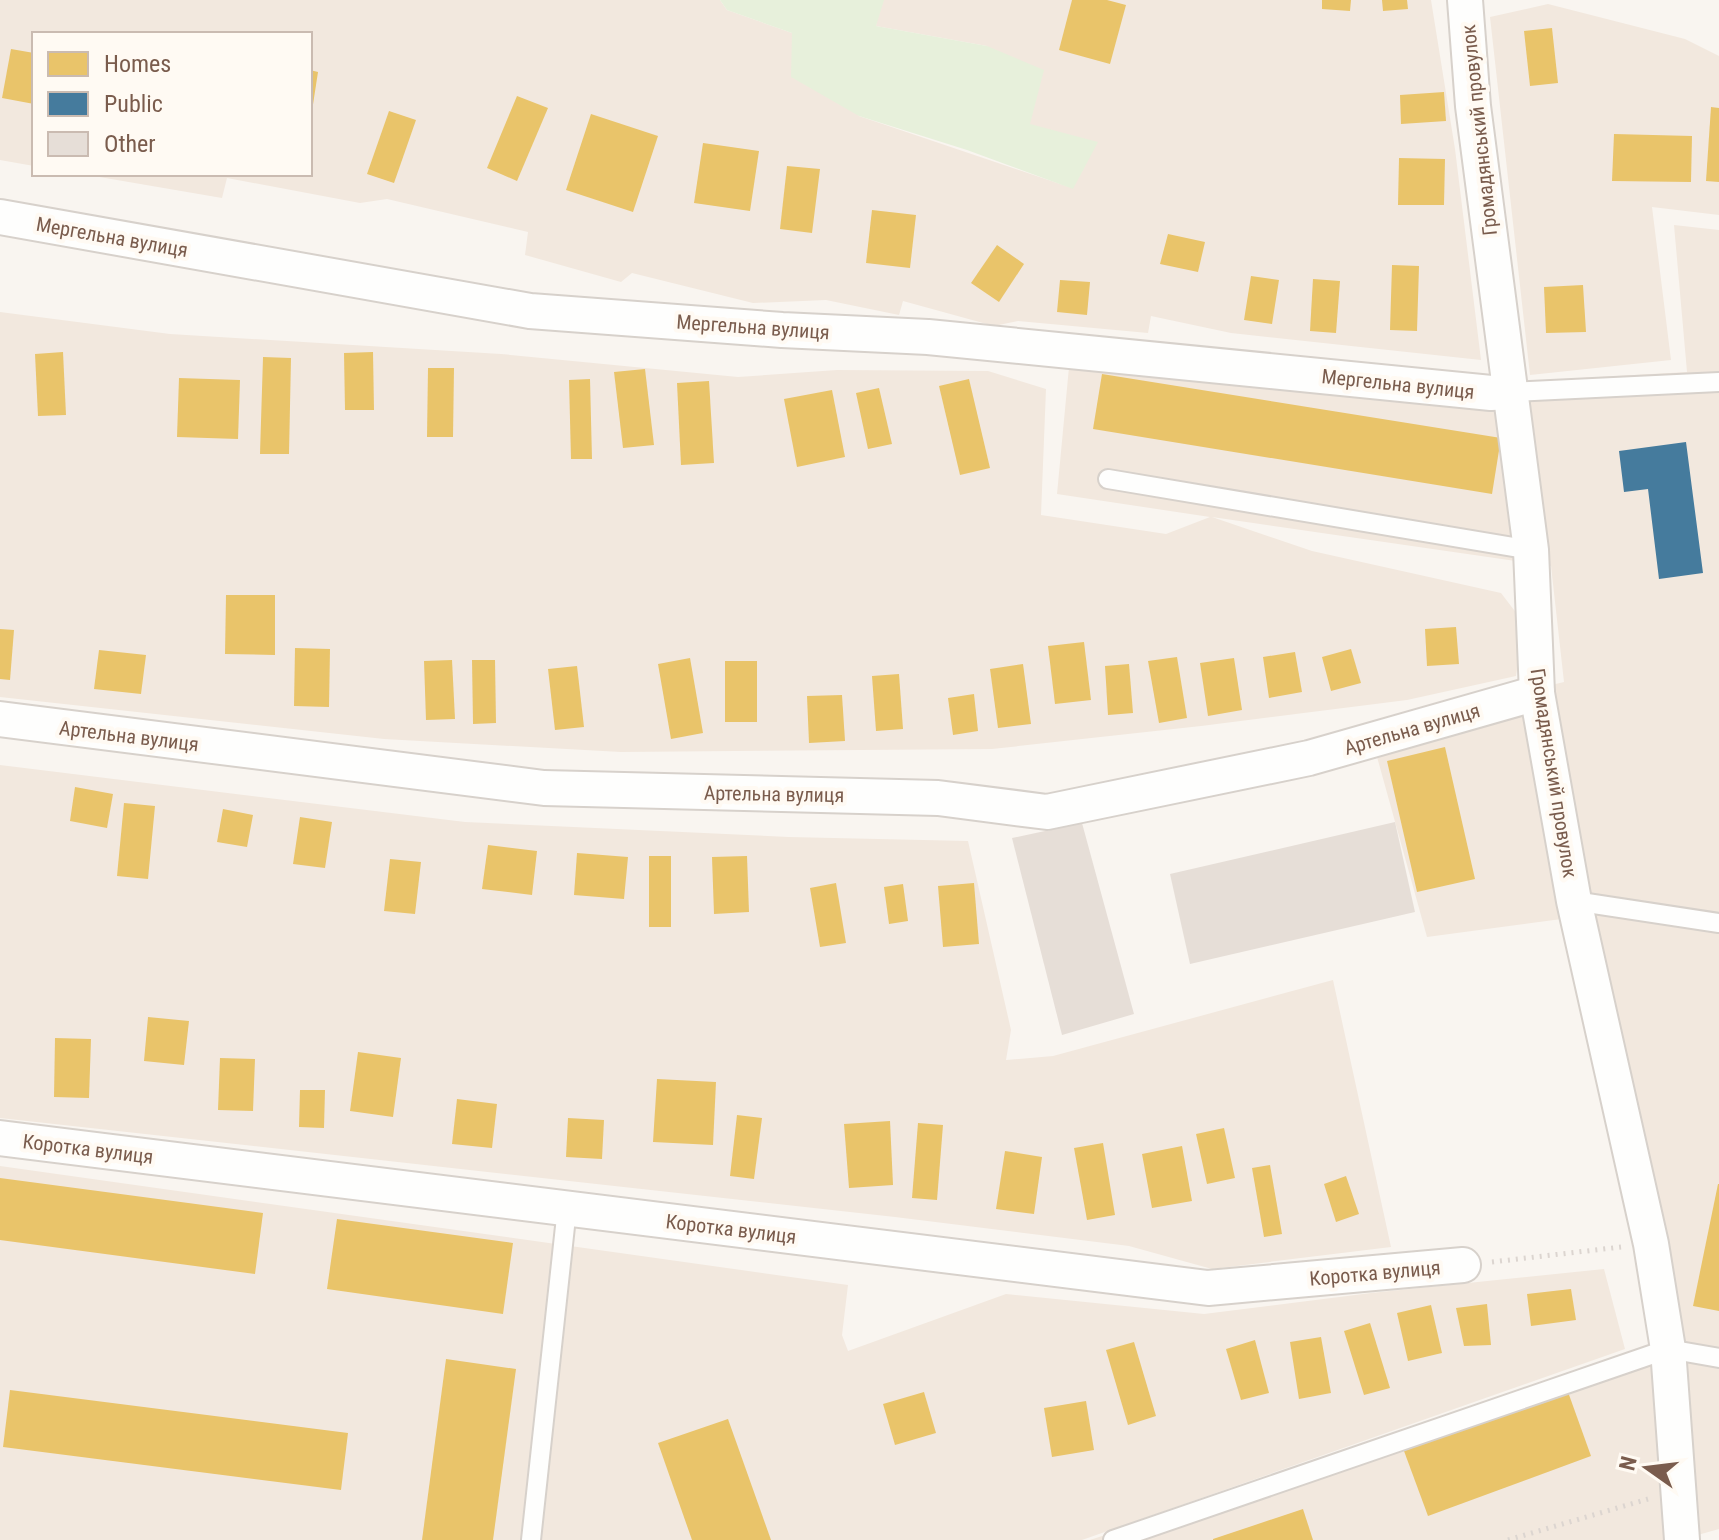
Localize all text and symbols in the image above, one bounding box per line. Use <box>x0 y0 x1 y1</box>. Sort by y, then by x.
street label: Громадянський провулок <box>1456 23 1502 237</box>
legend <box>32 32 312 176</box>
text: Homes <box>104 50 171 78</box>
text: Public <box>104 90 163 118</box>
text: Other <box>104 130 156 158</box>
street label: Мергельна вулиця <box>34 212 190 262</box>
street label: Мергельна вулиця <box>676 310 830 344</box>
street label: Мергельна вулиця <box>1320 364 1476 404</box>
street label: Громадянський провулок <box>1526 666 1582 880</box>
street label: Артельна вулиця <box>1341 698 1483 760</box>
street label: Артельна вулиця <box>58 716 200 756</box>
street label: Артельна вулиця <box>704 781 844 807</box>
street label: Коротка вулиця <box>21 1129 155 1169</box>
street label: Коротка вулиця <box>664 1209 798 1249</box>
street label: Коротка вулиця <box>1308 1255 1442 1291</box>
north arrow <box>1607 1428 1687 1508</box>
text: N <box>1614 1454 1642 1473</box>

